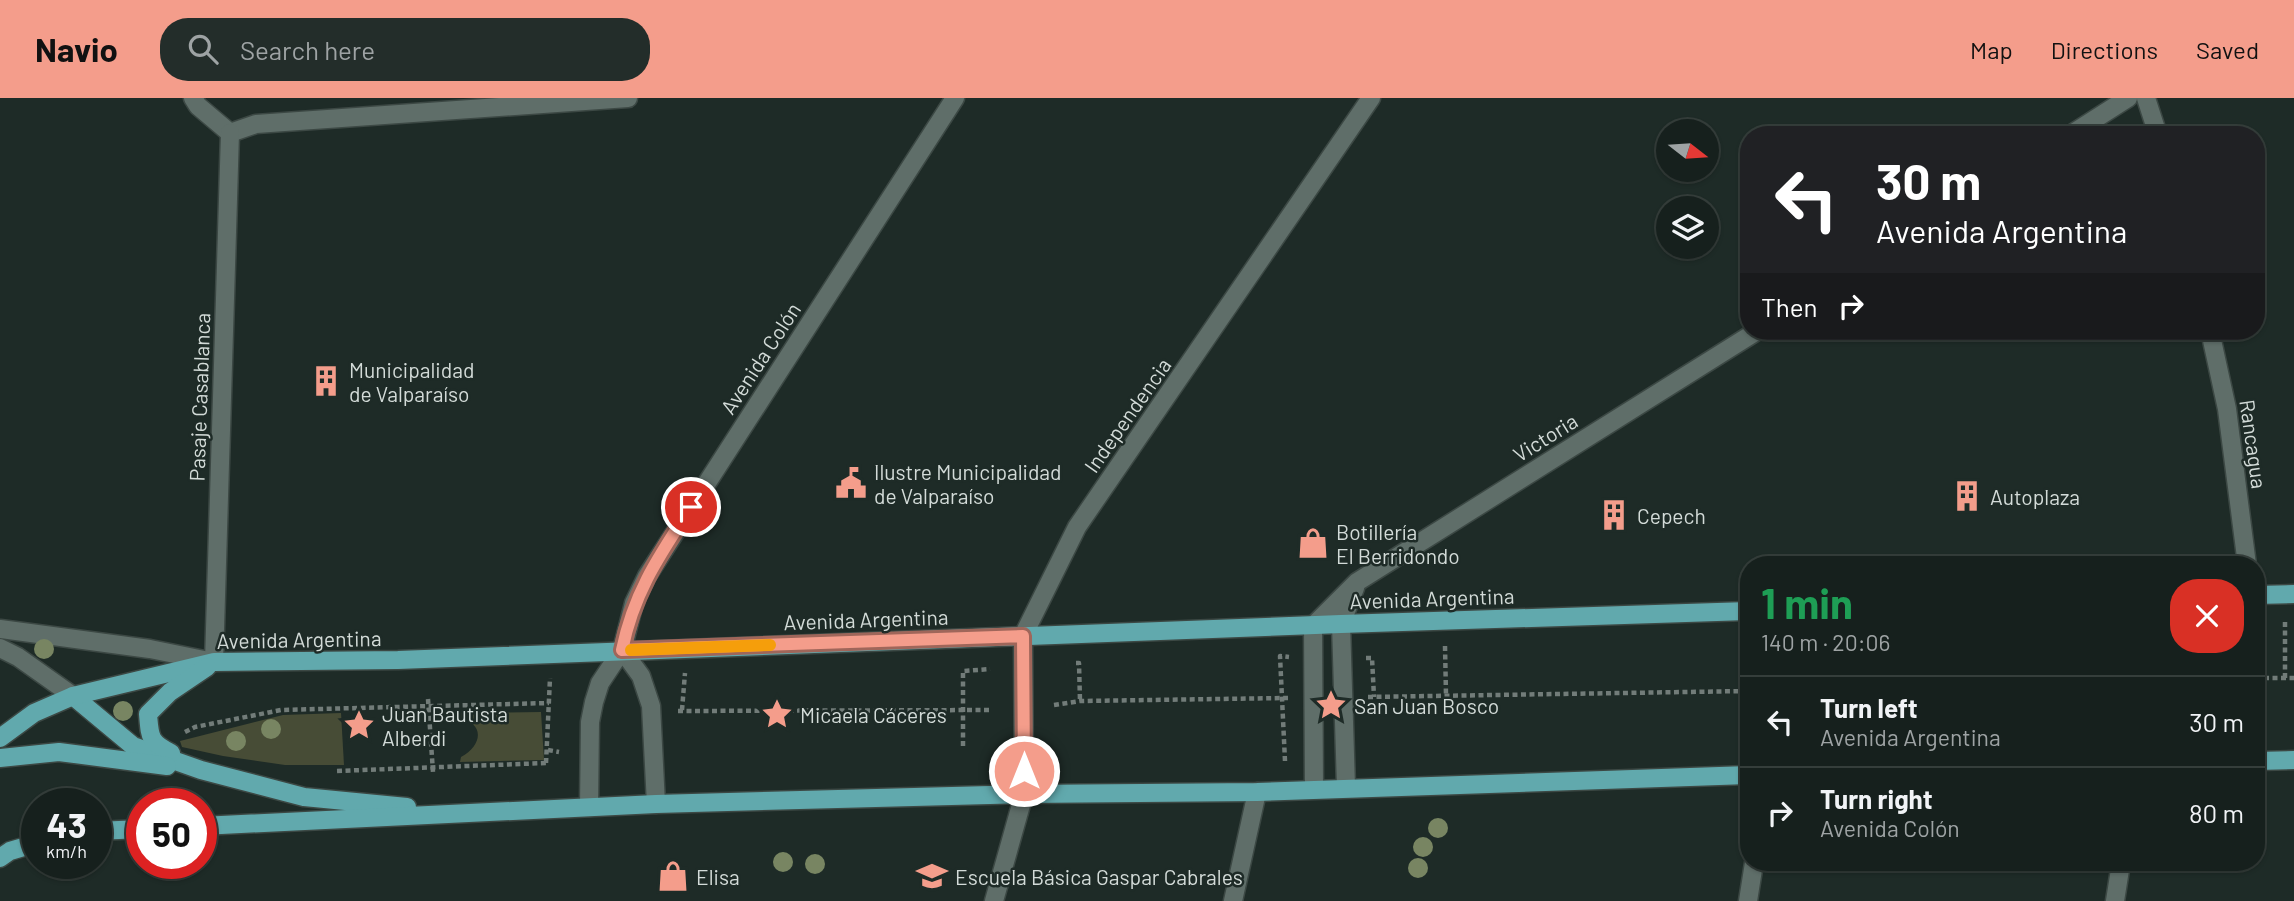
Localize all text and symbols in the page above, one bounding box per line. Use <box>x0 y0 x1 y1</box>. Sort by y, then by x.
search box <box>160 18 650 81</box>
text: Navio <box>35 29 118 69</box>
icon: search <box>184 30 222 68</box>
text: Search here <box>240 34 375 65</box>
text: Map <box>1970 35 2013 64</box>
text: Directions <box>2051 35 2158 64</box>
text: Saved <box>2196 35 2259 64</box>
north arrow <box>1656 119 1718 182</box>
map controls <box>1656 119 1719 259</box>
text: 30 m <box>1876 151 1981 210</box>
icon: left <box>1761 154 1852 245</box>
button: layers <box>1656 196 1719 259</box>
text: Avenida Argentina <box>1876 211 2127 249</box>
icon: right <box>1832 287 1870 325</box>
text: Then <box>1761 291 1818 322</box>
street label: Avenida Colón <box>715 298 805 418</box>
street label: Pasaje Casablanca <box>184 312 214 482</box>
street label: Independencia <box>1078 353 1176 477</box>
place label: Municipalidad de Valparaíso <box>349 357 474 406</box>
building icon: Municipalidad de Valparaíso <box>309 364 343 398</box>
street label: Rancagua <box>2235 398 2273 490</box>
street label: Victoria <box>1508 408 1582 466</box>
place label: Ilustre Municipalidad de Valparaíso <box>874 459 1062 508</box>
public building icon: Ilustre Municipalidad de Valparaíso <box>834 466 868 500</box>
pin <box>661 477 721 537</box>
building icon: Autoplaza <box>1950 479 1984 513</box>
place label: Autoplaza <box>1990 484 2080 509</box>
icon: arrive <box>672 488 710 526</box>
building icon: Cepech <box>1597 498 1631 532</box>
place label: Cepech <box>1637 503 1706 528</box>
place label: Botillería El Berridondo <box>1336 519 1460 568</box>
shop icon: Botillería El Berridondo <box>1296 526 1330 560</box>
text: 1 min <box>1761 577 1853 627</box>
button: close <box>2170 579 2244 653</box>
street label: Avenida Argentina <box>1349 583 1515 613</box>
street label: Avenida Argentina <box>783 604 949 634</box>
street label: Avenida Argentina <box>216 625 382 653</box>
text: 140 m · 20:06 <box>1761 628 1890 656</box>
place icon: San Juan Bosco <box>1314 688 1348 722</box>
text: Turn left <box>1820 692 1918 723</box>
place label: San Juan Bosco <box>1354 693 1499 718</box>
place icon: Micaela Cáceres <box>760 697 794 731</box>
place label: Juan Bautista Alberdi <box>382 701 508 750</box>
place label: Micaela Cáceres <box>800 702 947 727</box>
icon: left <box>1761 703 1799 741</box>
text: 30 m <box>2189 706 2244 737</box>
place icon: Juan Bautista Alberdi <box>342 708 376 742</box>
text: Avenida Argentina <box>1820 723 2001 751</box>
position arrow <box>987 734 1061 808</box>
text: Turn right <box>1820 783 1933 814</box>
speed limit sign: 50 <box>126 788 217 879</box>
icon: right <box>1761 794 1799 832</box>
text: 80 m <box>2189 797 2244 828</box>
text: 43 <box>46 803 87 845</box>
text: Avenida Colón <box>1820 814 1960 842</box>
text: km/h <box>46 840 87 862</box>
shop icon: Elisa <box>656 859 690 893</box>
school or university icon: Escuela Básica Gaspar Cabrales <box>915 859 949 893</box>
place label: Elisa <box>696 864 740 889</box>
place label: Escuela Básica Gaspar Cabrales <box>955 864 1243 889</box>

